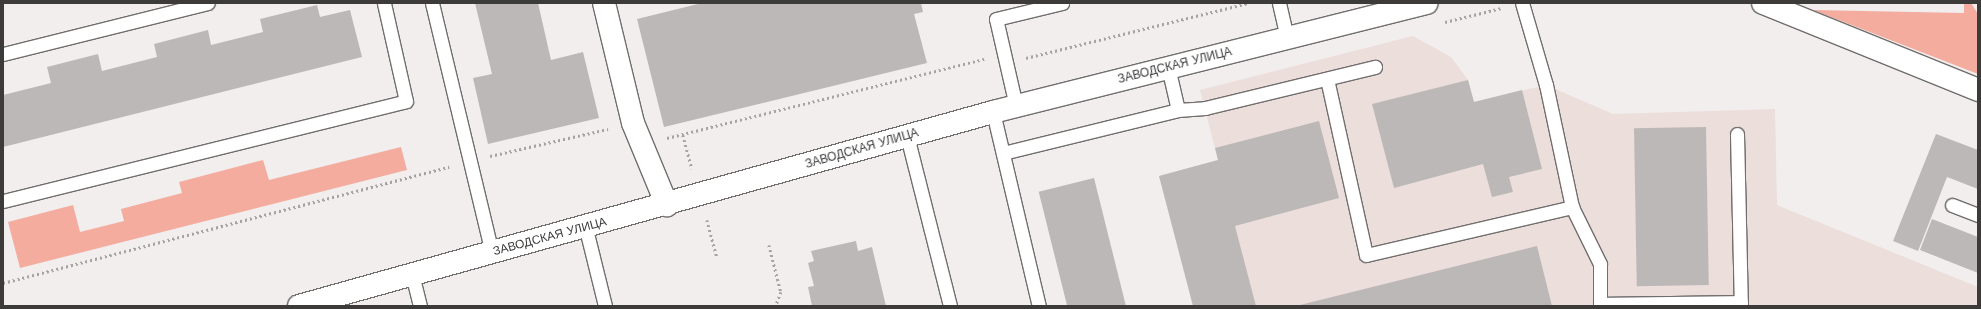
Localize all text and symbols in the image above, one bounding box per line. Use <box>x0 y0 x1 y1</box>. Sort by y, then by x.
street label: ЗАВОДСКАЯ УЛИЦА <box>1116 45 1234 87</box>
street label: ЗАВОДСКАЯ УЛИЦА <box>804 126 920 172</box>
street label: ЗАВОДСКАЯ УЛИЦА <box>492 215 608 259</box>

